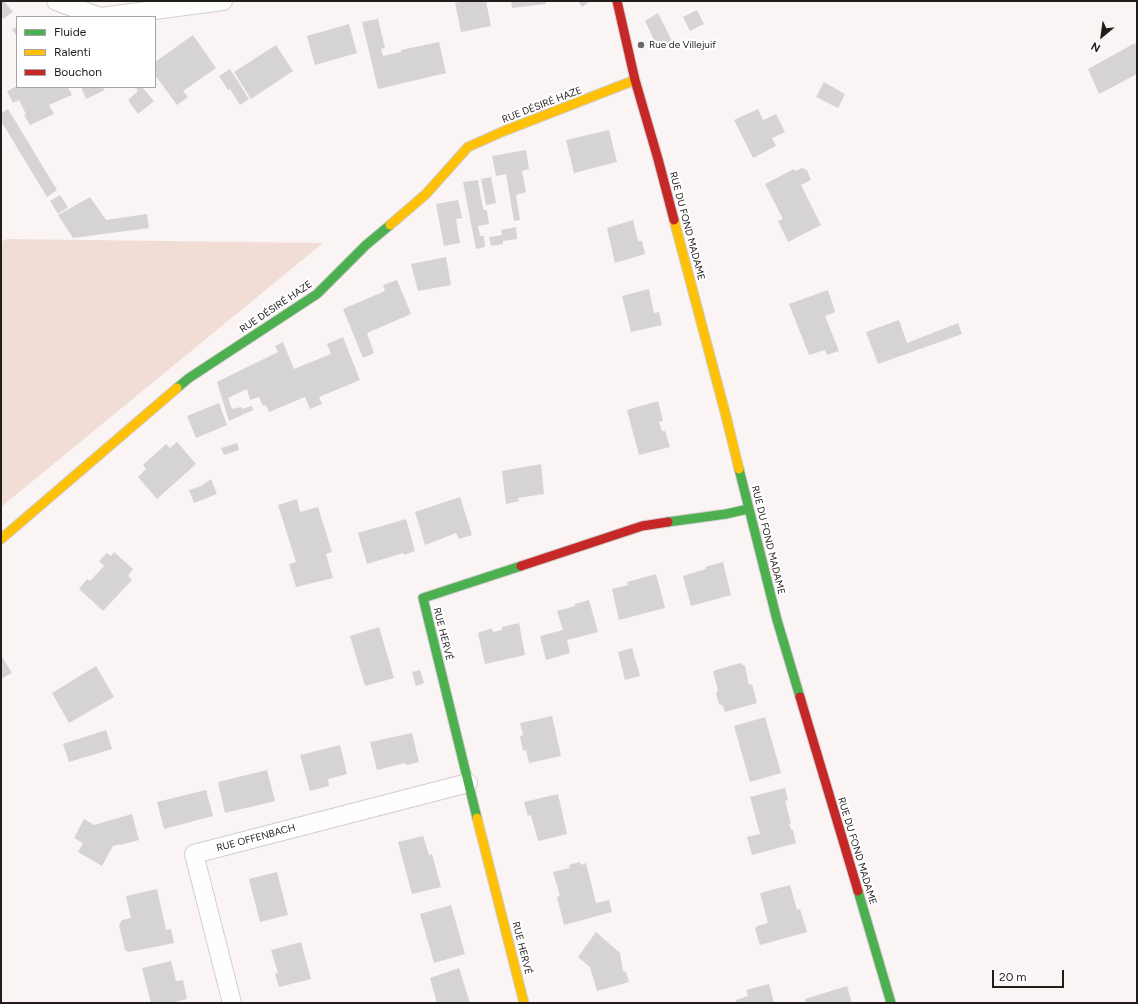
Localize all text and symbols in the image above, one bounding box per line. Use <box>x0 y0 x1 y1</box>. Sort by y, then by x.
legend <box>16 16 156 88</box>
north arrow <box>1082 16 1122 56</box>
text: Fluide <box>54 25 86 39</box>
place label: Rue de Villejuif <box>649 39 716 51</box>
text: N <box>1089 39 1103 55</box>
marker: Rue de Villejuif <box>636 40 646 50</box>
text: Ralenti <box>54 45 91 59</box>
text: Bouchon <box>54 65 102 79</box>
street label: RUE DÉSIRÉ HAZE <box>500 84 584 126</box>
street label: RUE DU FOND MADAME <box>667 171 707 281</box>
street label: RUE DÉSIRÉ HAZE <box>238 278 314 336</box>
street label: RUE DU FOND MADAME <box>749 484 787 596</box>
street label: RUE HERVÉ <box>431 606 455 662</box>
street label: RUE DU FOND MADAME <box>835 796 879 906</box>
street label: RUE OFFENBACH <box>215 822 297 854</box>
street label: RUE HERVÉ <box>510 920 534 976</box>
scale bar <box>994 962 1066 988</box>
text: 20 m <box>999 970 1027 984</box>

